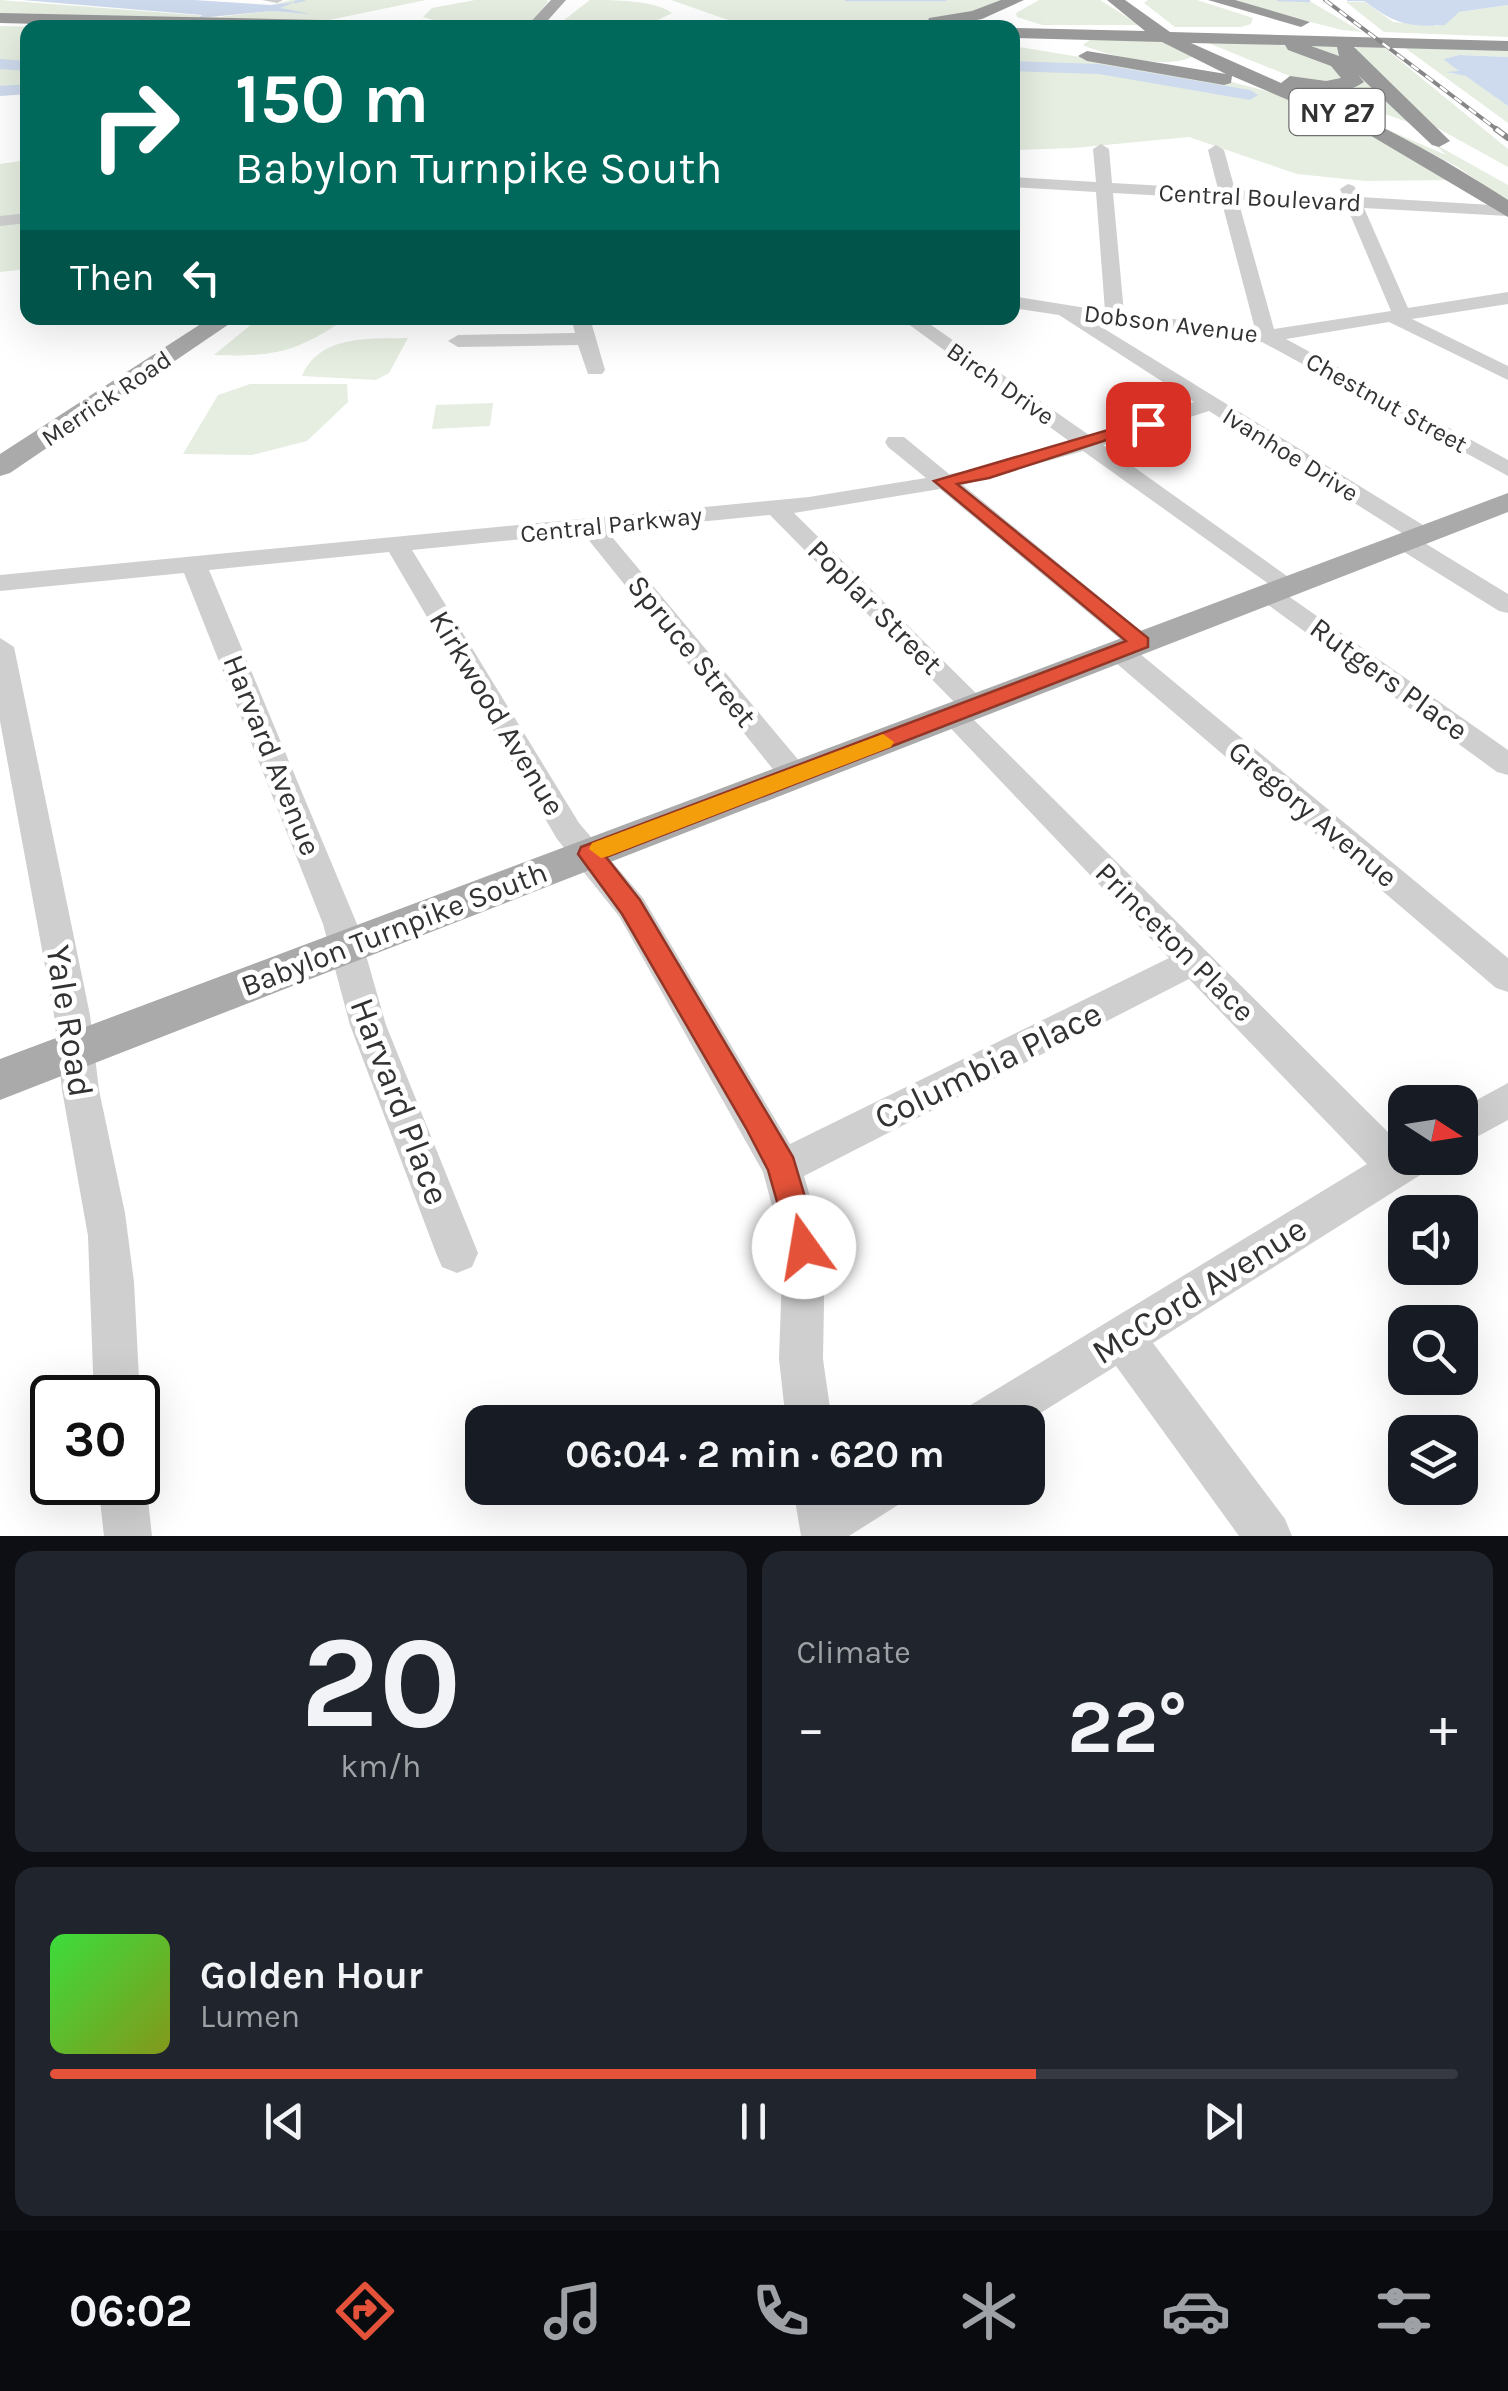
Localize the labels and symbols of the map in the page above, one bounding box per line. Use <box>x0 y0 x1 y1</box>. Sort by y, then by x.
road number: NY 27 <box>1290 89 1384 135</box>
street label: Central Boulevard <box>1158 178 1362 217</box>
street label: Dobson Avenue <box>1082 298 1260 349</box>
street label: Birch Drive <box>941 336 1060 431</box>
street label: Merrick Road <box>36 344 177 452</box>
street label: Chestnut Street <box>1301 346 1472 459</box>
pin <box>1106 382 1191 467</box>
street label: Ivanhoe Drive <box>1218 401 1364 508</box>
street label: Central Parkway <box>519 500 704 548</box>
street label: Poplar Street <box>800 532 950 682</box>
street label: Spruce Street <box>620 568 764 734</box>
street label: Kirkwood Avenue <box>422 604 572 822</box>
street label: Rutgers Place <box>1303 610 1475 748</box>
street label: Harvard Avenue <box>215 649 329 861</box>
street label: Gregory Avenue <box>1221 733 1405 895</box>
street label: Babylon Turnpike South <box>236 854 552 1004</box>
street label: Princeton Place <box>1088 855 1262 1029</box>
street label: Yale Road <box>37 942 102 1100</box>
street label: Harvard Place <box>341 992 458 1210</box>
street label: Columbia Place <box>868 993 1108 1138</box>
north arrow <box>1388 1085 1478 1175</box>
position arrow <box>752 1195 856 1299</box>
street label: McCord Avenue <box>1084 1208 1314 1373</box>
speed limit sign: 30 <box>30 1375 160 1505</box>

